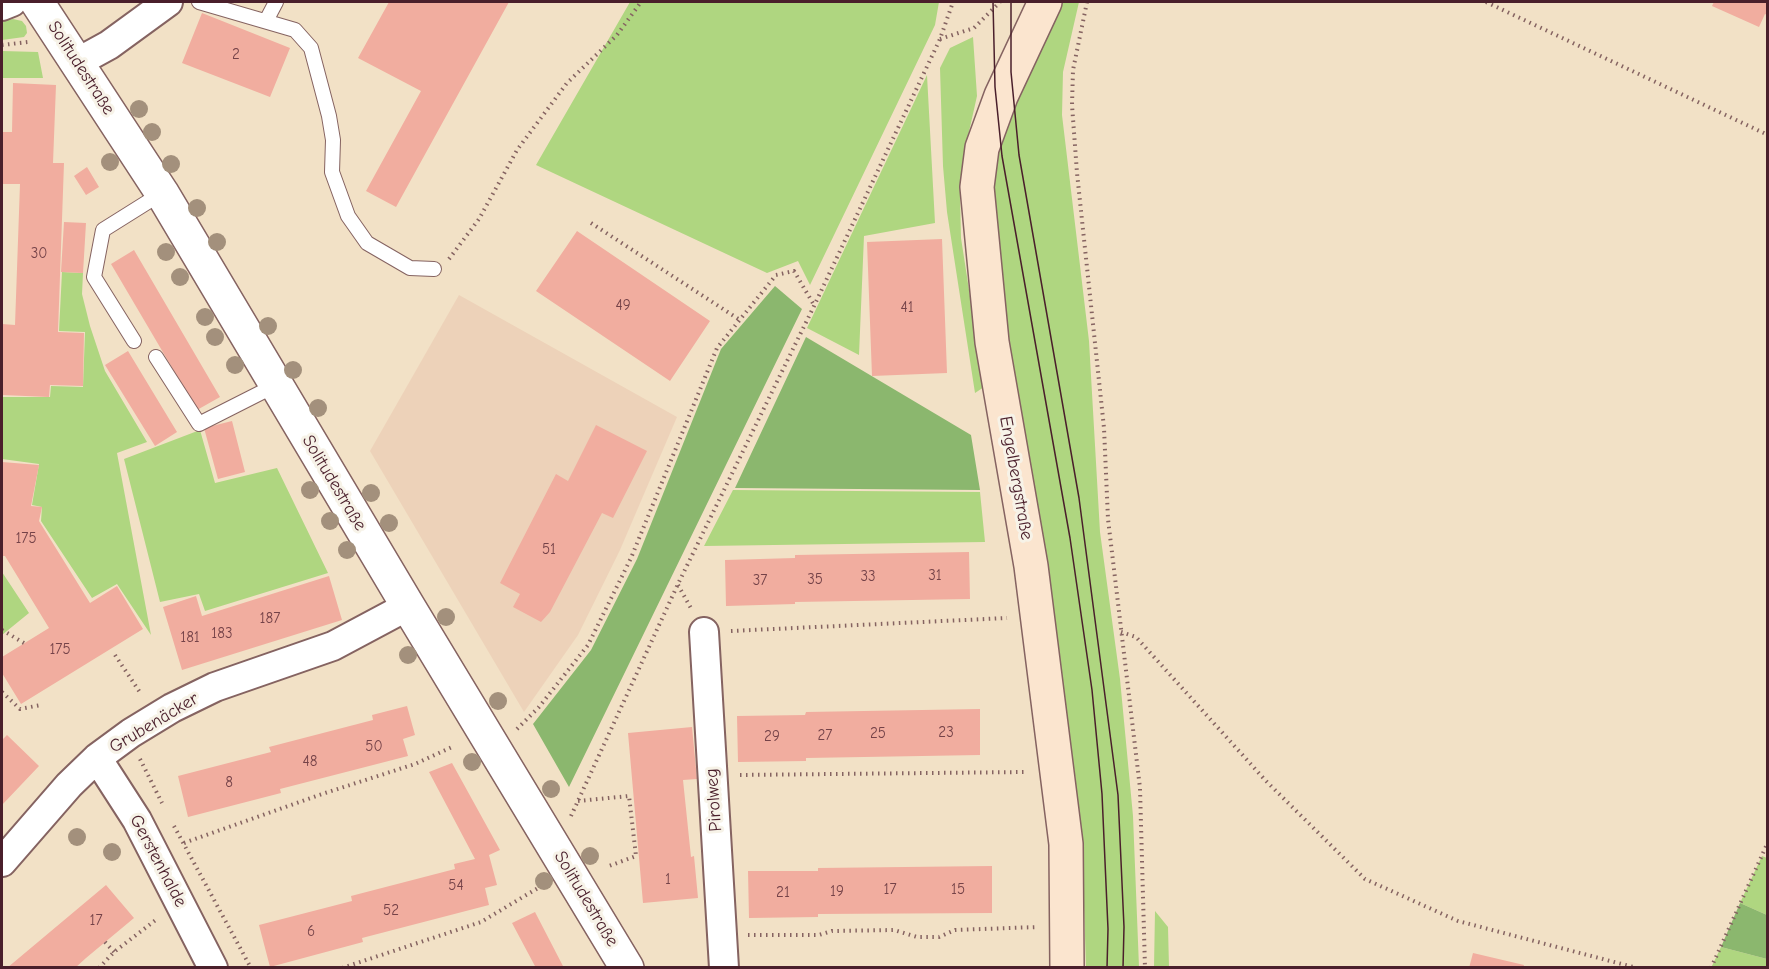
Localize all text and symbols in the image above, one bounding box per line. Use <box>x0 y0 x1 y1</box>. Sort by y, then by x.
street label: Solitudestraße <box>43 17 119 119</box>
house number: 2 <box>232 46 240 64</box>
house number: 30 <box>31 245 47 263</box>
house number: 49 <box>615 297 631 315</box>
house number: 41 <box>900 299 914 317</box>
street label: Engelbergstraße <box>994 414 1038 542</box>
street label: Solitudestraße <box>297 431 371 535</box>
house number: 175 <box>15 530 37 548</box>
house number: 51 <box>542 541 556 559</box>
house number: 31 <box>928 567 942 585</box>
house number: 33 <box>860 568 876 586</box>
house number: 35 <box>807 571 823 589</box>
house number: 37 <box>753 572 767 590</box>
house number: 187 <box>260 610 280 628</box>
house number: 183 <box>211 625 233 643</box>
house number: 181 <box>180 629 200 647</box>
house number: 175 <box>49 641 71 659</box>
street label: Grubenäcker <box>105 688 203 758</box>
house number: 23 <box>938 724 954 742</box>
house number: 25 <box>870 725 886 743</box>
house number: 27 <box>818 727 832 745</box>
house number: 29 <box>764 728 780 746</box>
house number: 50 <box>365 738 383 756</box>
house number: 48 <box>303 753 317 771</box>
street label: Pirolweg <box>701 768 727 832</box>
house number: 8 <box>225 774 233 792</box>
street label: Gerstenhalde <box>125 811 191 911</box>
street label: Solitudestraße <box>549 847 623 951</box>
house number: 1 <box>665 871 671 889</box>
house number: 54 <box>448 877 464 895</box>
house number: 17 <box>883 881 897 899</box>
house number: 15 <box>951 881 965 899</box>
house number: 19 <box>830 883 844 901</box>
house number: 21 <box>776 884 790 902</box>
house number: 52 <box>383 902 399 920</box>
house number: 17 <box>89 912 103 930</box>
house number: 6 <box>307 923 315 941</box>

